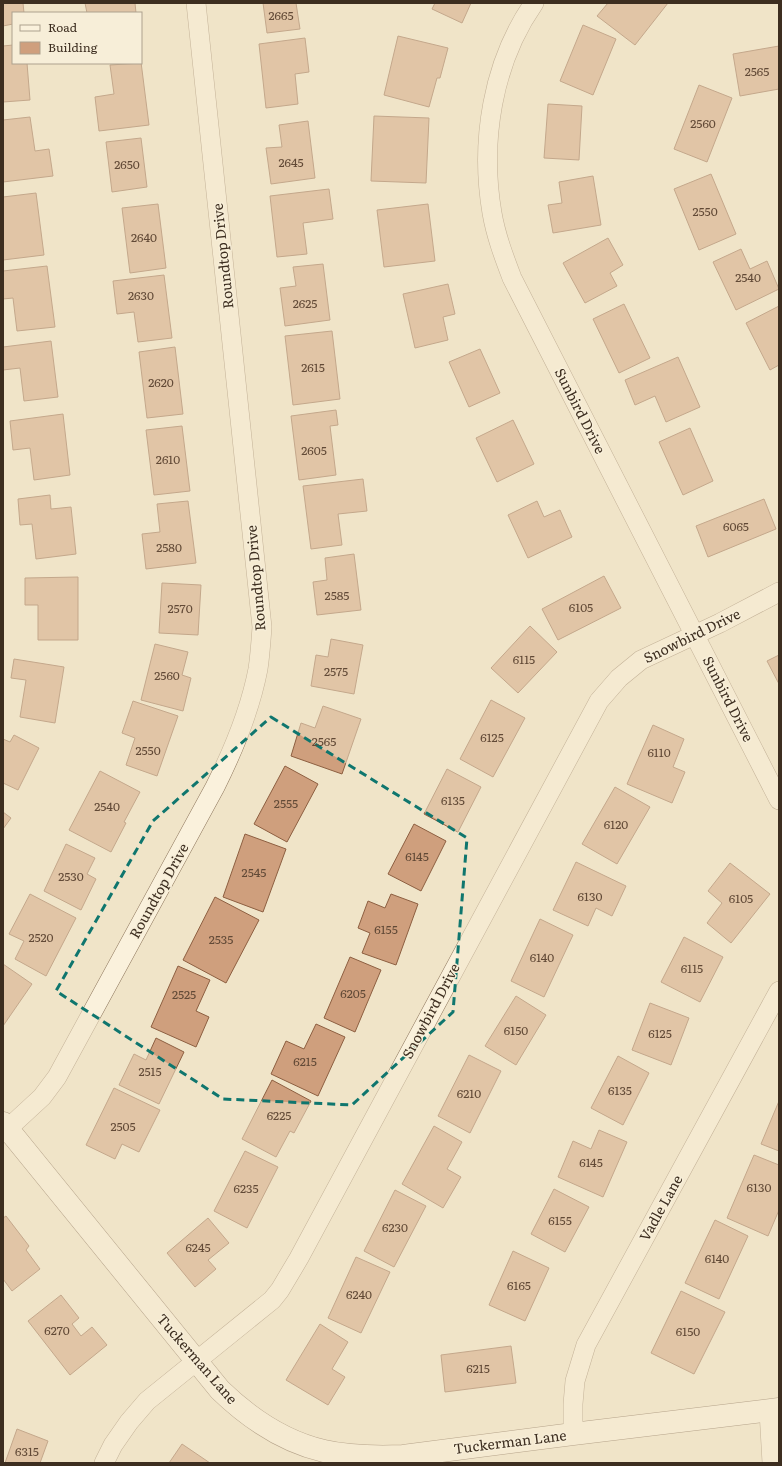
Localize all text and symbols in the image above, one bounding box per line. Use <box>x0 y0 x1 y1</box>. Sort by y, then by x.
house number: 2665 <box>268 6 294 24</box>
legend <box>12 12 142 64</box>
text: Road <box>48 18 78 36</box>
text: Building <box>48 38 98 56</box>
house number: 2565 <box>745 62 769 80</box>
house number: 2560 <box>690 114 716 132</box>
house number: 2645 <box>278 153 304 171</box>
house number: 2650 <box>114 155 140 173</box>
street label: Roundtop Drive <box>207 202 238 310</box>
house number: 2550 <box>692 202 718 220</box>
house number: 2640 <box>131 228 157 246</box>
house number: 2540 <box>735 268 761 286</box>
house number: 2630 <box>128 286 154 304</box>
house number: 2625 <box>293 294 317 312</box>
house number: 2615 <box>301 358 325 376</box>
street label: Sunbird Drive <box>551 364 611 457</box>
house number: 2620 <box>148 373 174 391</box>
house number: 2605 <box>301 441 327 459</box>
house number: 2610 <box>156 450 180 468</box>
house number: 6065 <box>723 517 749 535</box>
street label: Roundtop Drive <box>240 524 270 632</box>
house number: 2580 <box>156 538 182 556</box>
house number: 2585 <box>325 586 349 604</box>
house number: 6105 <box>569 598 593 616</box>
house number: 2570 <box>167 599 193 617</box>
street label: Snowbird Drive <box>640 603 743 667</box>
house number: 6115 <box>513 650 535 668</box>
street label: Sunbird Drive <box>699 652 759 745</box>
house number: 2575 <box>324 662 348 680</box>
house number: 2560 <box>154 666 180 684</box>
house number: 6125 <box>480 728 504 746</box>
house number: 2565 <box>312 732 336 750</box>
house number: 2550 <box>135 741 161 759</box>
house number: 6110 <box>647 743 671 761</box>
house number: 6135 <box>441 791 465 809</box>
house number: 2555 <box>274 794 298 812</box>
house number: 2540 <box>94 797 120 815</box>
house number: 6120 <box>604 815 628 833</box>
street label: Roundtop Drive <box>124 839 193 942</box>
house number: 6145 <box>405 847 429 865</box>
house number: 2545 <box>242 863 266 881</box>
house number: 2530 <box>58 867 84 885</box>
house number: 6130 <box>578 887 602 905</box>
house number: 6105 <box>729 889 753 907</box>
house number: 6155 <box>374 920 398 938</box>
house number: 2520 <box>28 928 54 946</box>
house number: 2535 <box>209 930 233 948</box>
house number: 6140 <box>530 948 554 966</box>
street label: Snowbird Drive <box>397 959 464 1062</box>
house number: 6115 <box>681 959 703 977</box>
house number: 6205 <box>340 984 366 1002</box>
house number: 2525 <box>172 985 196 1003</box>
house number: 6150 <box>504 1021 528 1039</box>
house number: 6125 <box>648 1024 672 1042</box>
house number: 6215 <box>293 1052 317 1070</box>
house number: 2515 <box>138 1062 162 1080</box>
house number: 6135 <box>608 1081 632 1099</box>
house number: 6210 <box>457 1084 481 1102</box>
house number: 6225 <box>267 1106 291 1124</box>
house number: 2505 <box>110 1117 136 1135</box>
house number: 6145 <box>579 1153 603 1171</box>
street label: Vadle Lane <box>634 1171 687 1244</box>
house number: 6130 <box>747 1178 771 1196</box>
house number: 6235 <box>233 1179 259 1197</box>
house number: 6155 <box>548 1211 572 1229</box>
house number: 6230 <box>382 1218 408 1236</box>
house number: 6245 <box>185 1238 211 1256</box>
house number: 6140 <box>705 1249 729 1267</box>
house number: 6165 <box>507 1276 531 1294</box>
house number: 6240 <box>346 1285 372 1303</box>
street label: Tuckerman Lane <box>153 1309 243 1408</box>
house number: 6270 <box>44 1321 70 1339</box>
house number: 6150 <box>676 1322 700 1340</box>
house number: 6215 <box>466 1359 490 1377</box>
street label: Tuckerman Lane <box>452 1424 568 1458</box>
house number: 6315 <box>15 1442 39 1460</box>

